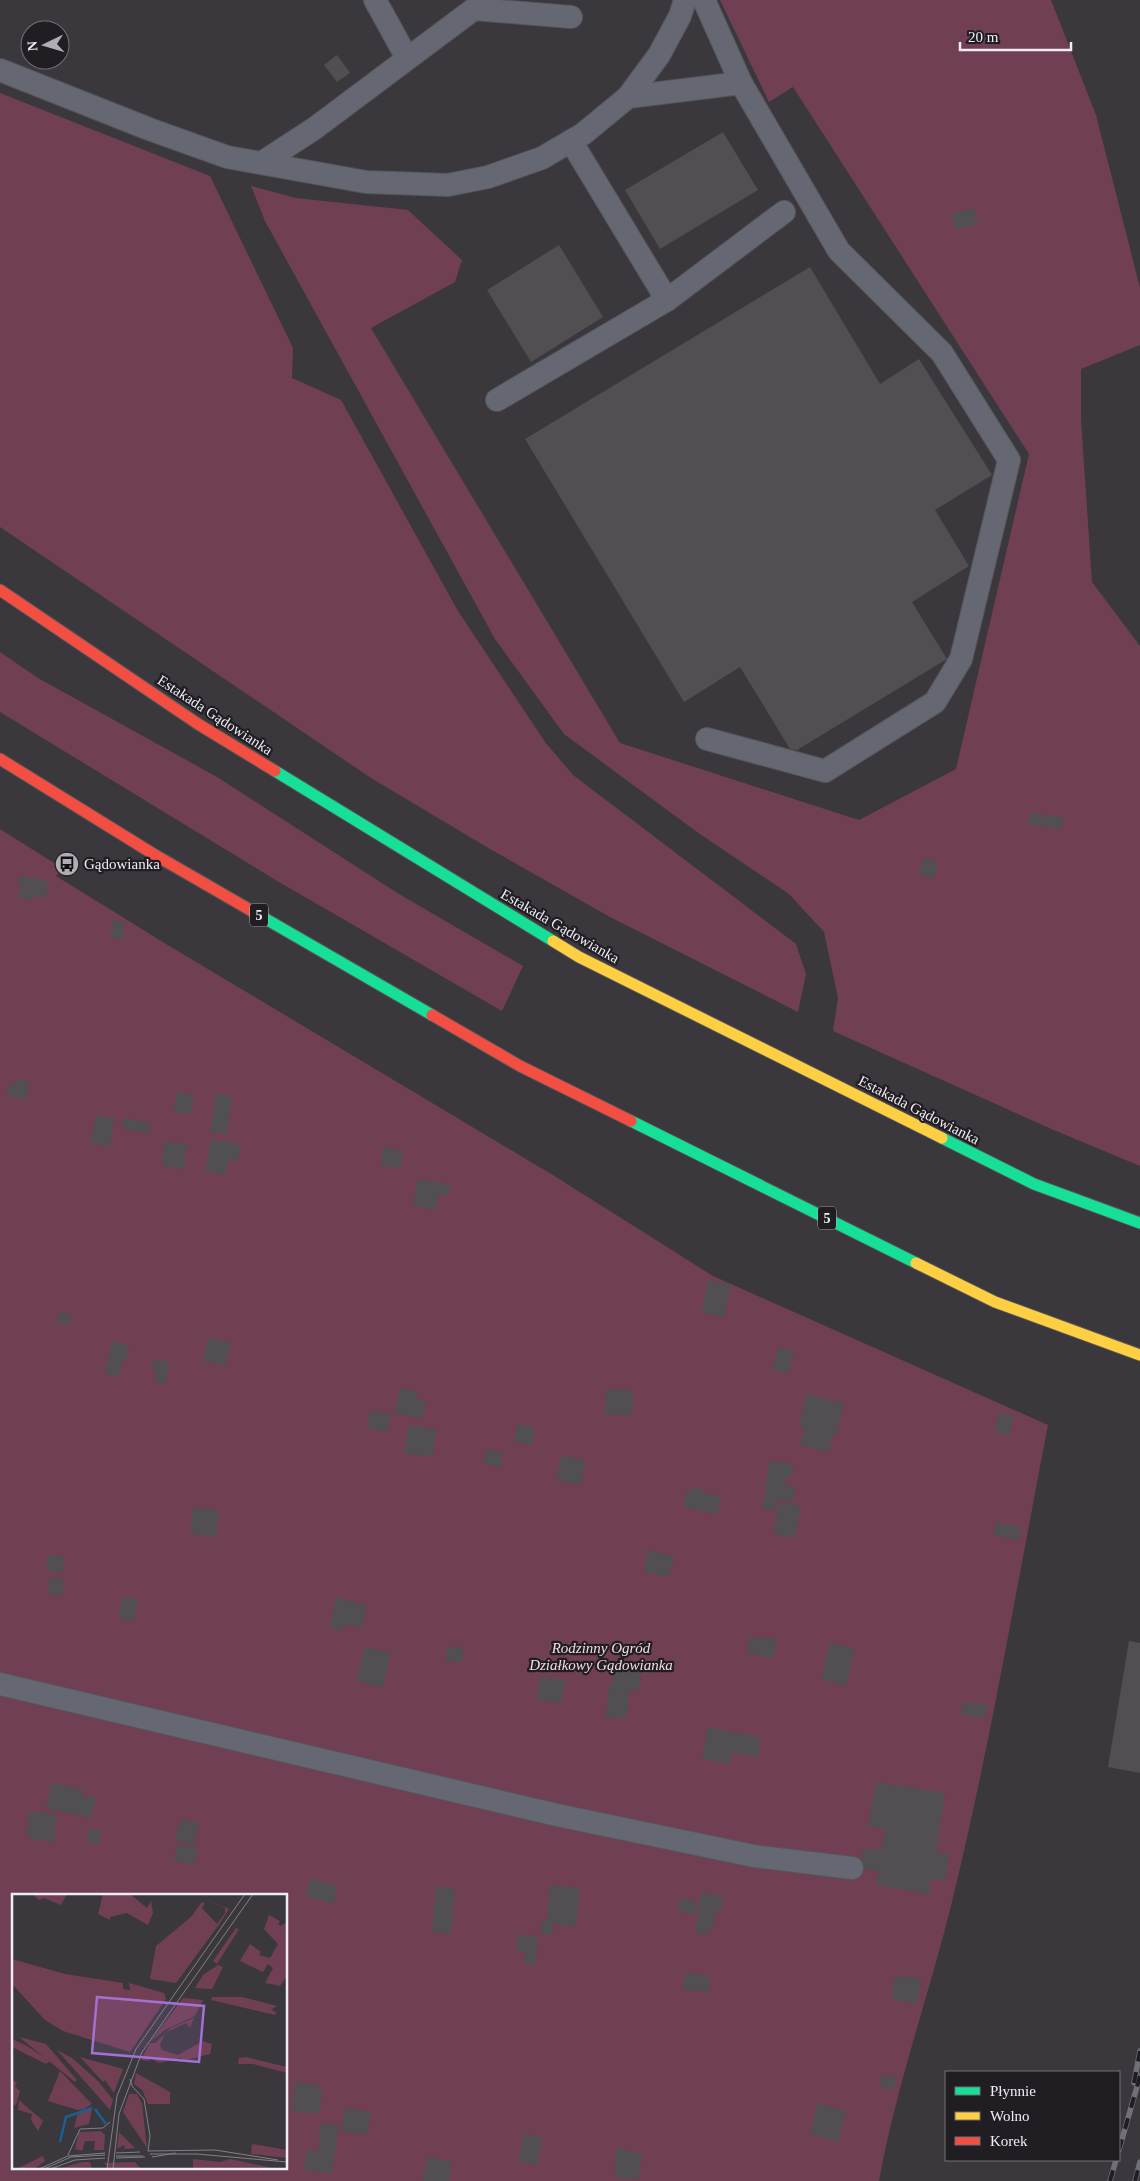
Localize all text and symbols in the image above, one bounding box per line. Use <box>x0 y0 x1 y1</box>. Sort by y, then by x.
north arrow <box>20 20 70 70</box>
scale bar <box>960 20 1071 52</box>
text: 20 m <box>968 29 999 45</box>
text: N <box>25 40 40 52</box>
street label: Estakada Gądowianka <box>155 672 276 758</box>
bus stop icon: Gądowianka <box>54 851 80 877</box>
place label: Gądowianka <box>84 856 160 872</box>
street label: Estakada Gądowianka <box>498 886 622 967</box>
road number: 5 <box>250 904 268 926</box>
street label: Estakada Gądowianka <box>856 1073 982 1148</box>
road number: 5 <box>818 1206 836 1230</box>
park label: Rodzinny Ogród Działkowy Gądowianka <box>528 1640 673 1673</box>
inset map <box>12 1894 288 2168</box>
legend <box>945 2071 1120 2161</box>
text: Płynnie <box>990 2083 1036 2099</box>
text: Wolno <box>990 2108 1030 2124</box>
text: Korek <box>990 2133 1028 2149</box>

